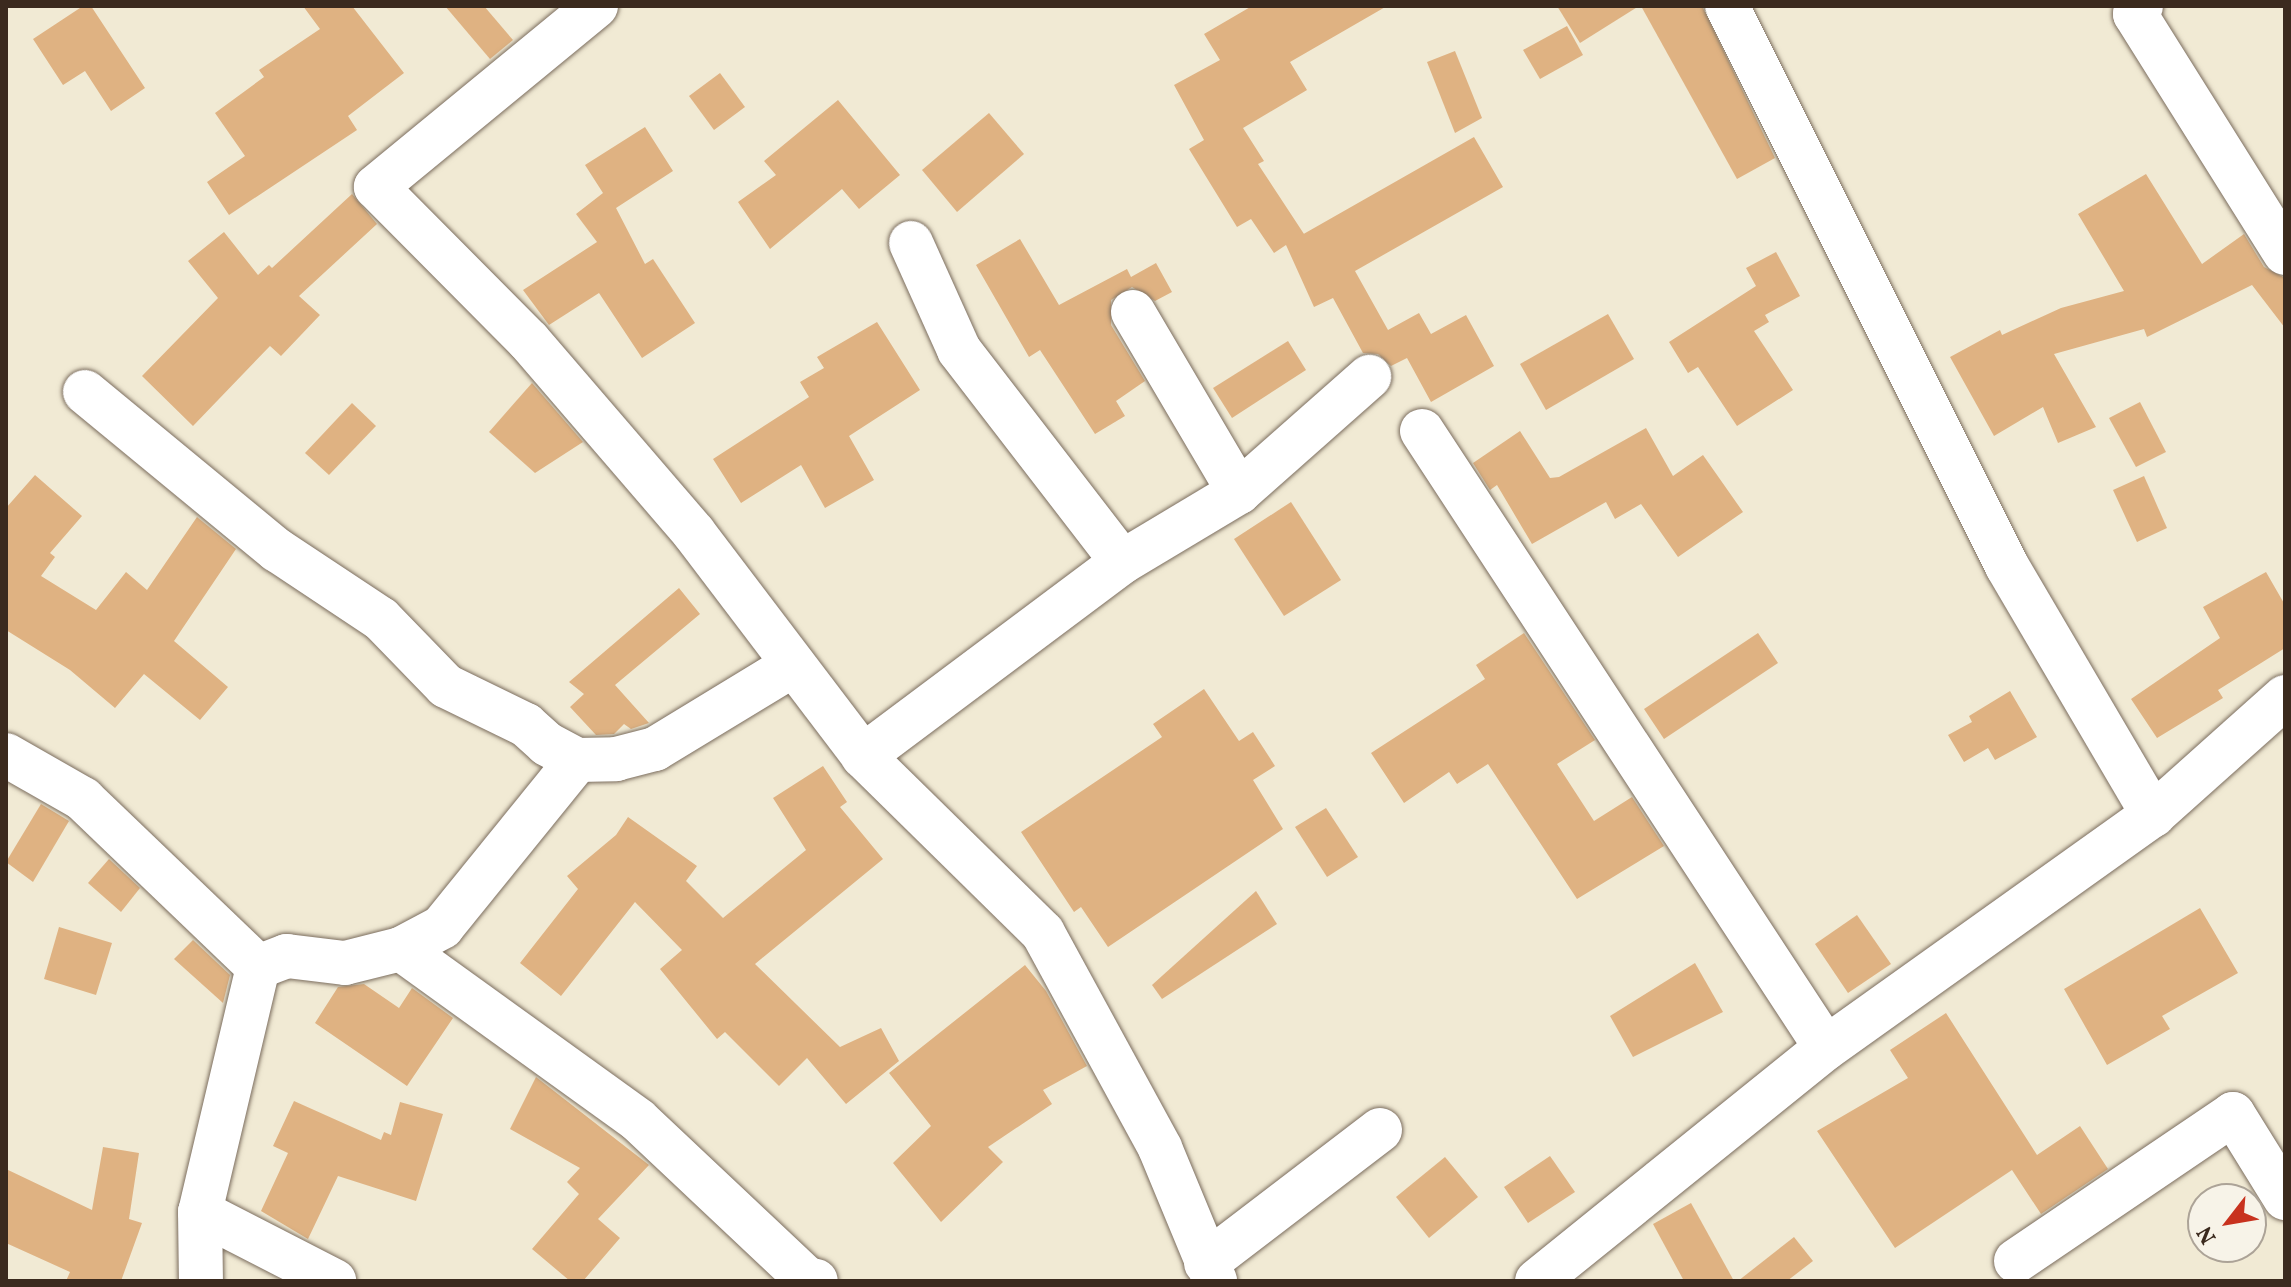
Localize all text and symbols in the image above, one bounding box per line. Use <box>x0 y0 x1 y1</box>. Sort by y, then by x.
north arrow <box>2187 1183 2267 1263</box>
text: N <box>2190 1220 2225 1249</box>

